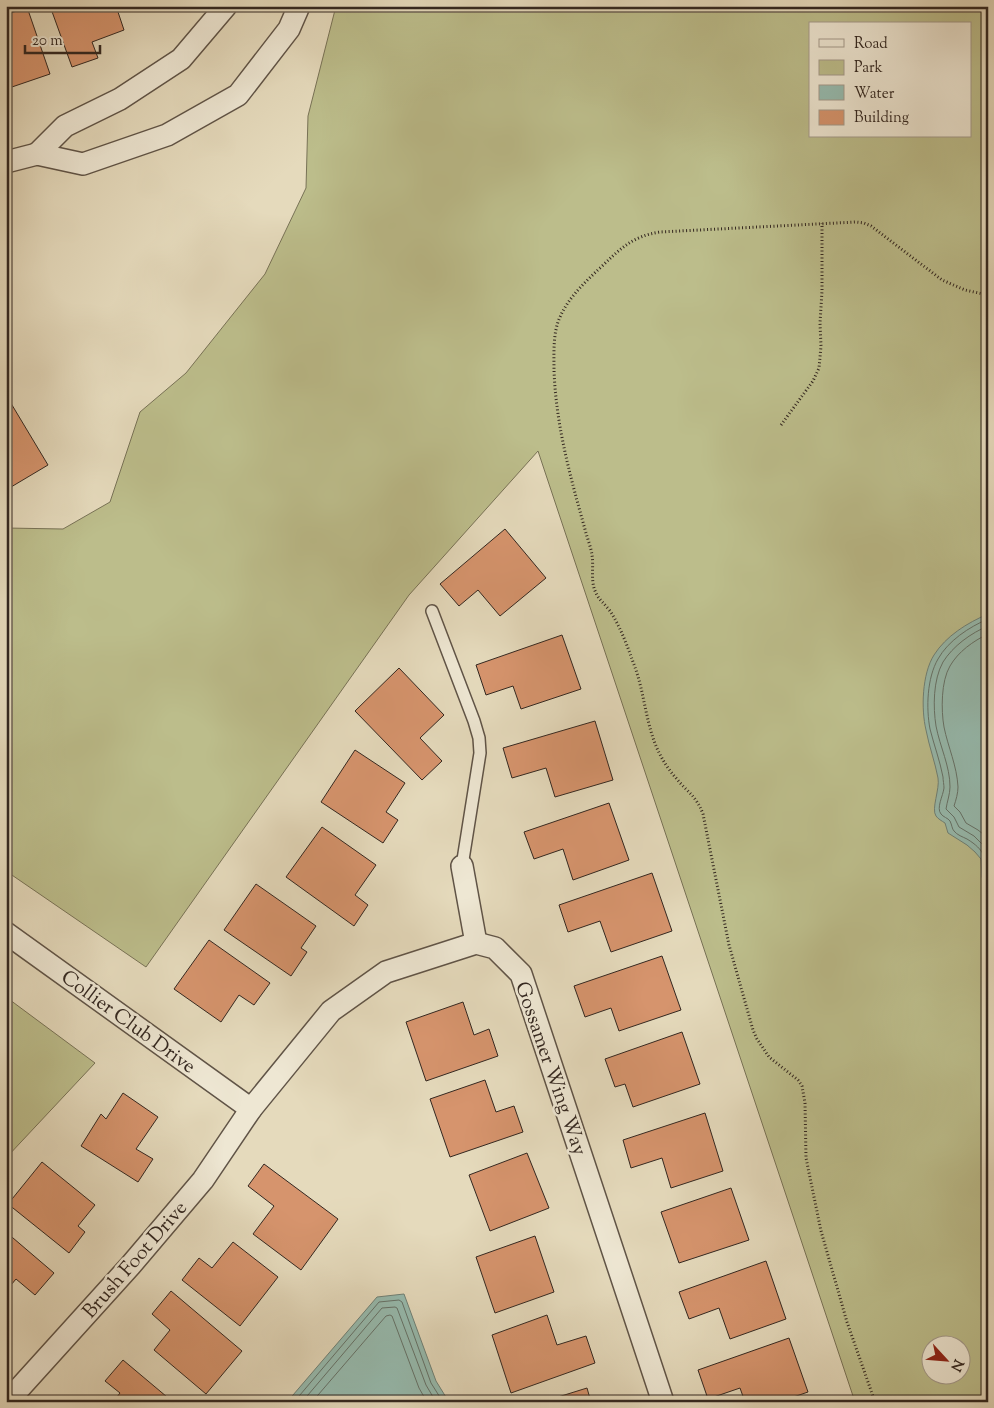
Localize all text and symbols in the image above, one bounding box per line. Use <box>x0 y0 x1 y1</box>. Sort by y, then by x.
scale bar <box>25 22 100 54</box>
legend <box>809 22 972 138</box>
text: 20 m <box>32 31 63 52</box>
text: Road <box>854 34 888 55</box>
text: Park <box>854 58 883 79</box>
text: Water <box>854 84 895 105</box>
text: Building <box>854 108 909 129</box>
street label: Collier Club Drive <box>54 964 201 1082</box>
street label: Gossamer Wing Way <box>506 978 593 1160</box>
street label: Brush Foot Drive <box>77 1196 195 1326</box>
north arrow <box>922 1336 972 1386</box>
text: N <box>944 1355 967 1374</box>

